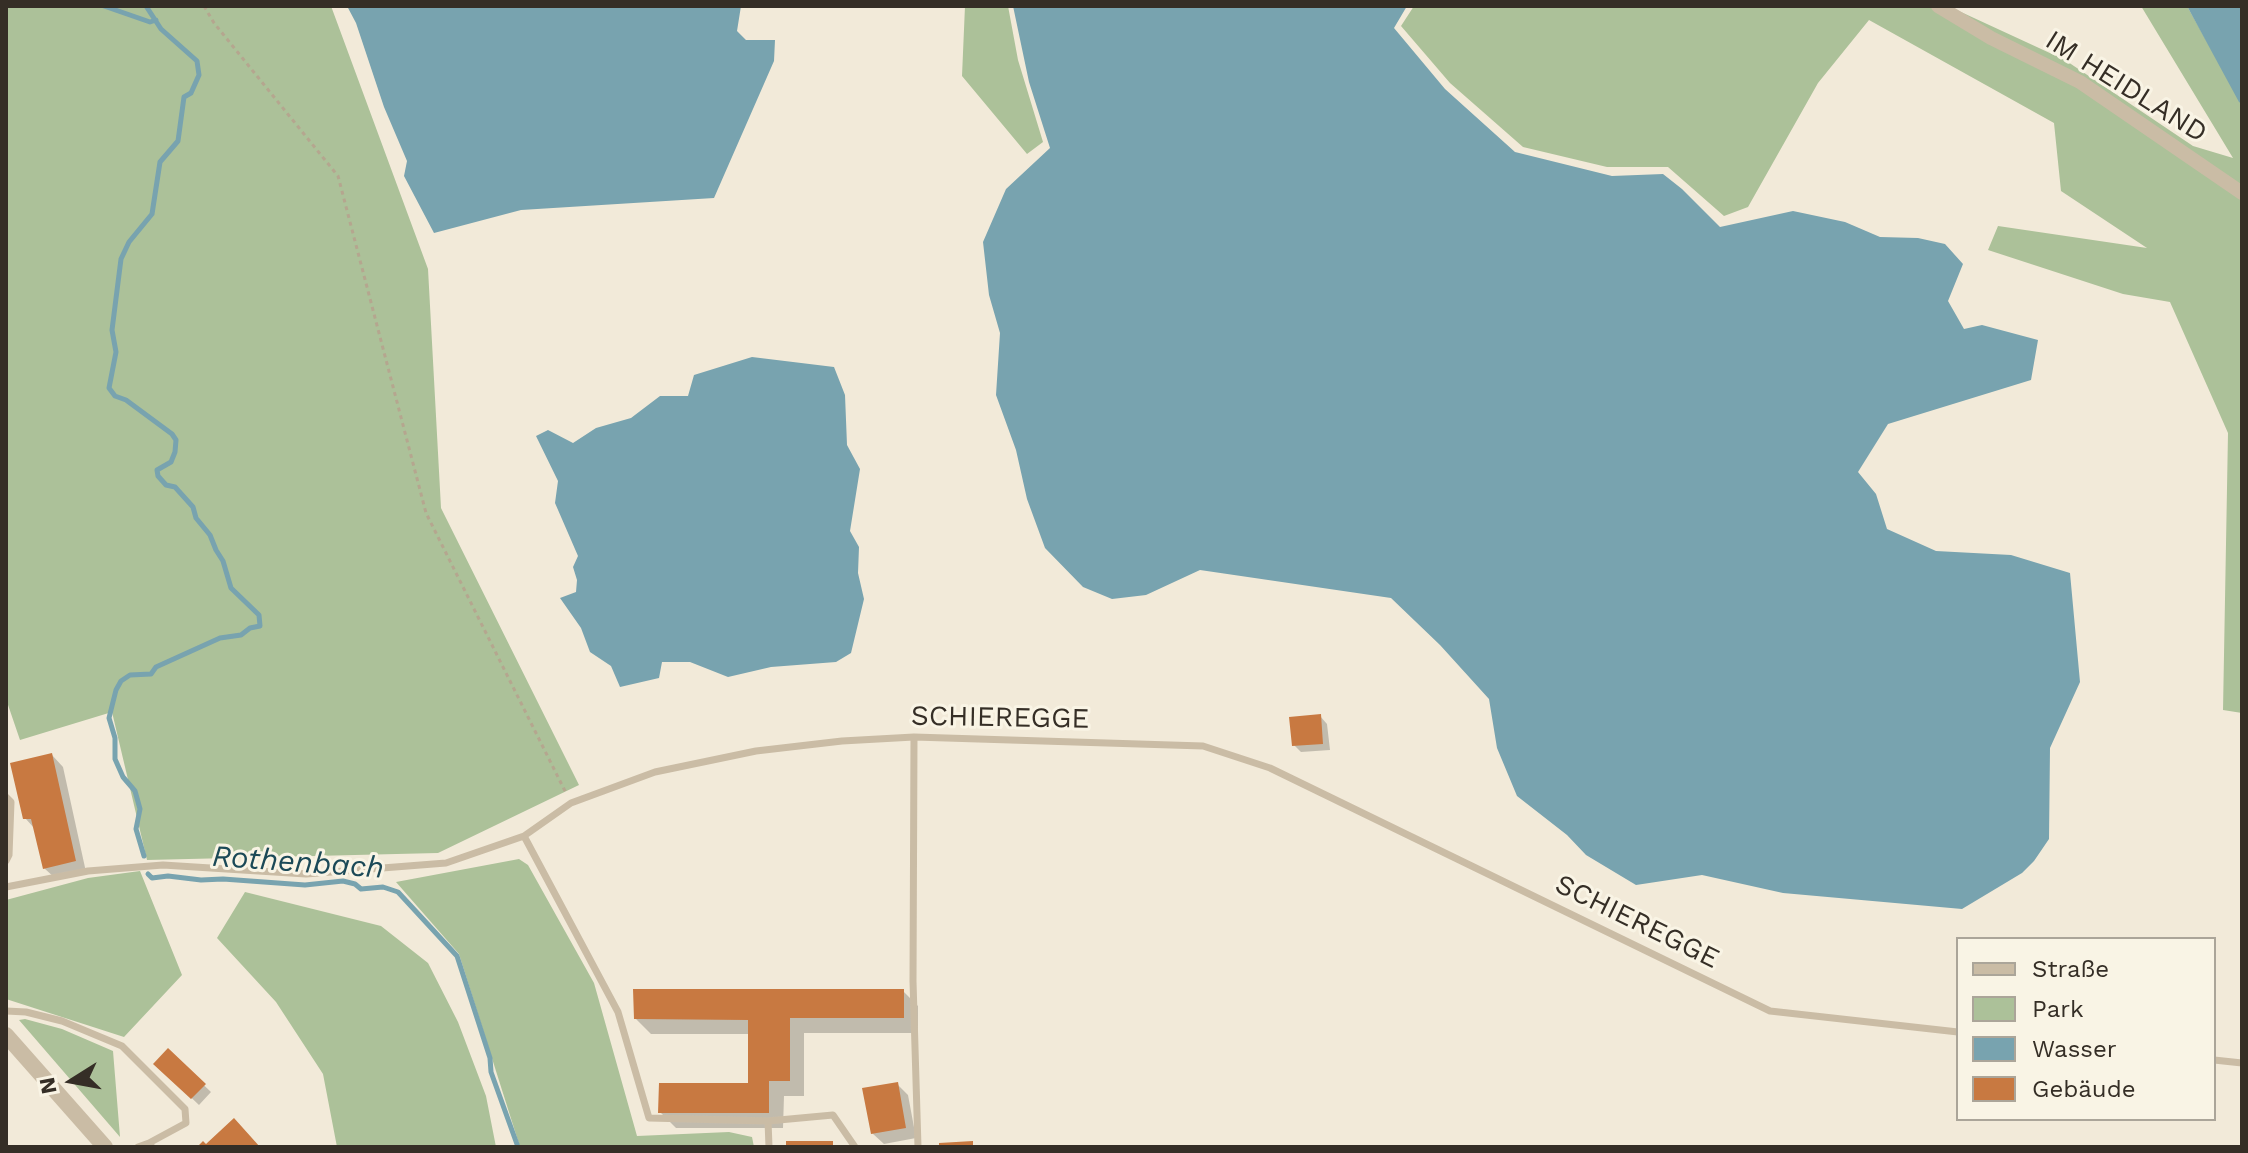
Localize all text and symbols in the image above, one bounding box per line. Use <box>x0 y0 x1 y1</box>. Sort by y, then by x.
street label: IM HEIDLAND <box>2039 24 2213 150</box>
street label: SCHIEREGGE <box>911 700 1089 736</box>
water label: Rothenbach <box>211 839 385 887</box>
street label: SCHIEREGGE <box>1549 868 1725 976</box>
legend <box>1956 937 2216 1121</box>
text: Straße <box>2032 955 2109 983</box>
text: Park <box>2032 995 2084 1023</box>
text: Wasser <box>2032 1035 2117 1063</box>
north arrow <box>32 1041 112 1121</box>
text: N <box>34 1075 62 1096</box>
text: Gebäude <box>2032 1075 2136 1103</box>

